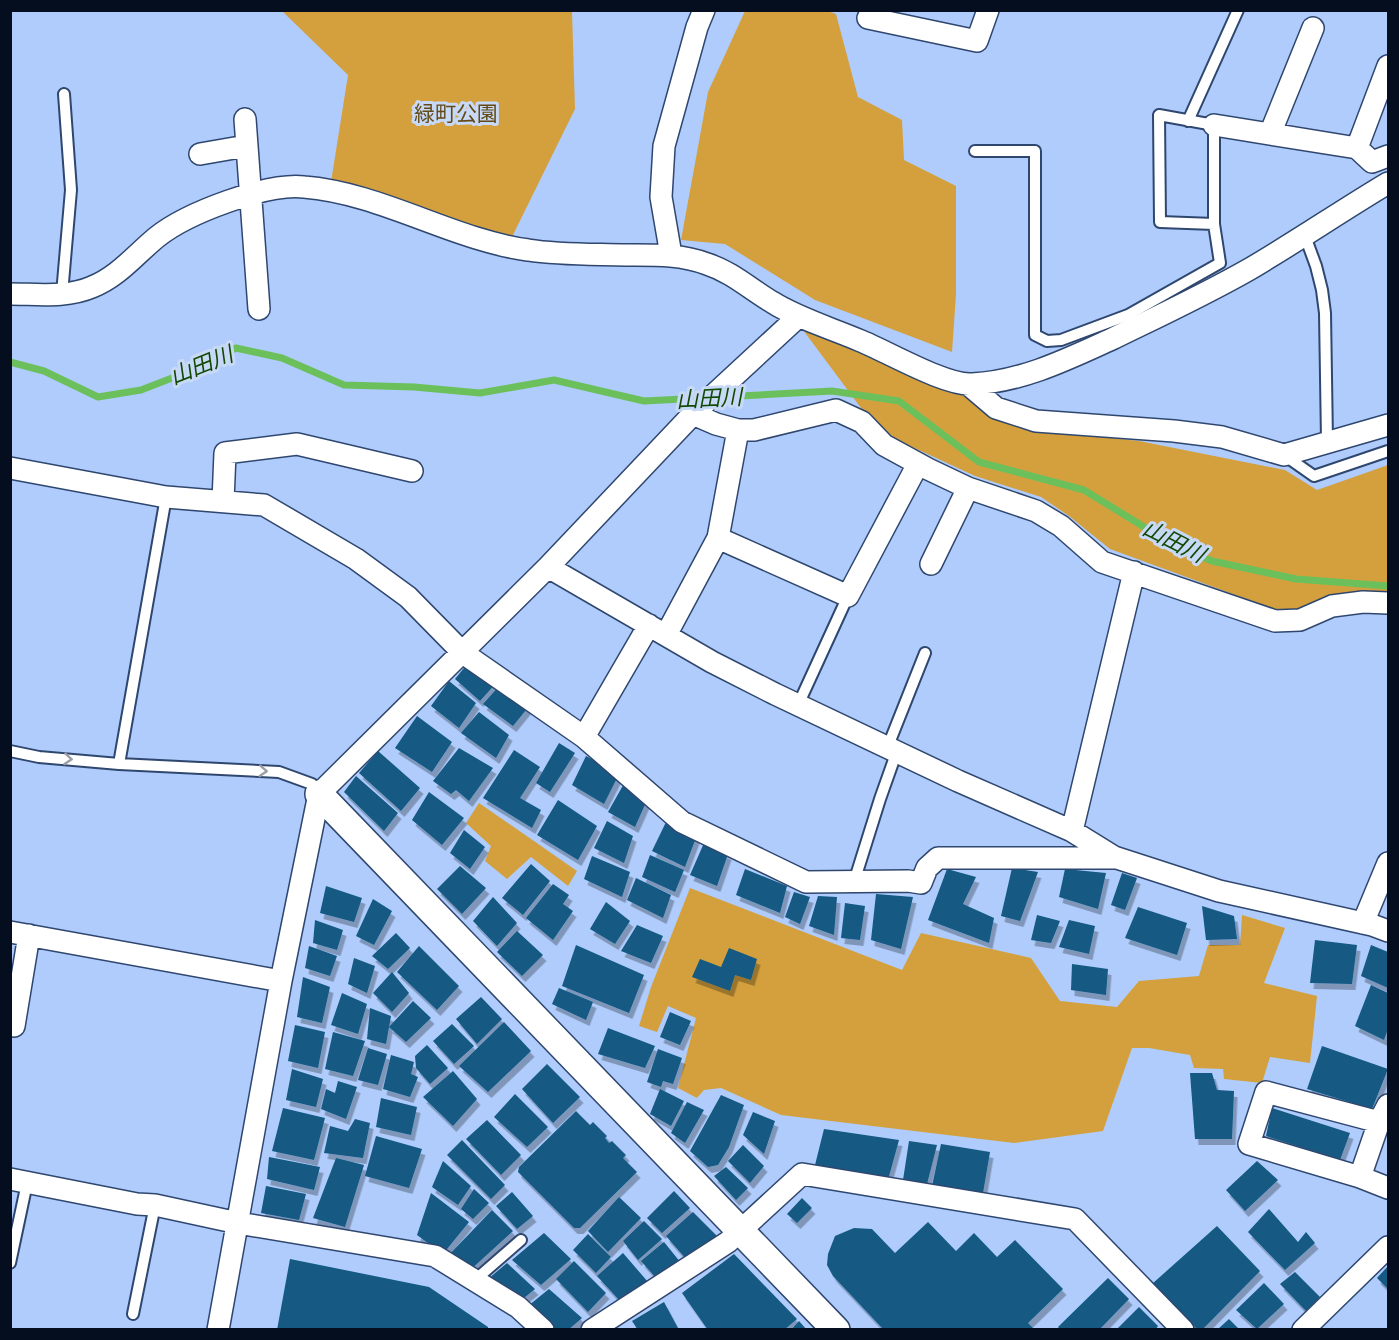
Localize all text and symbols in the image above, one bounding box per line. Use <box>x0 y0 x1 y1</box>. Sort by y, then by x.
park label: 緑町公園 <box>414 101 498 126</box>
water label: 山田川 <box>166 340 239 390</box>
water label: 山田川 <box>675 383 745 414</box>
water label: 山田川 <box>1138 514 1211 569</box>
one-way arrow <box>64 752 73 765</box>
one-way arrow <box>258 764 267 777</box>

